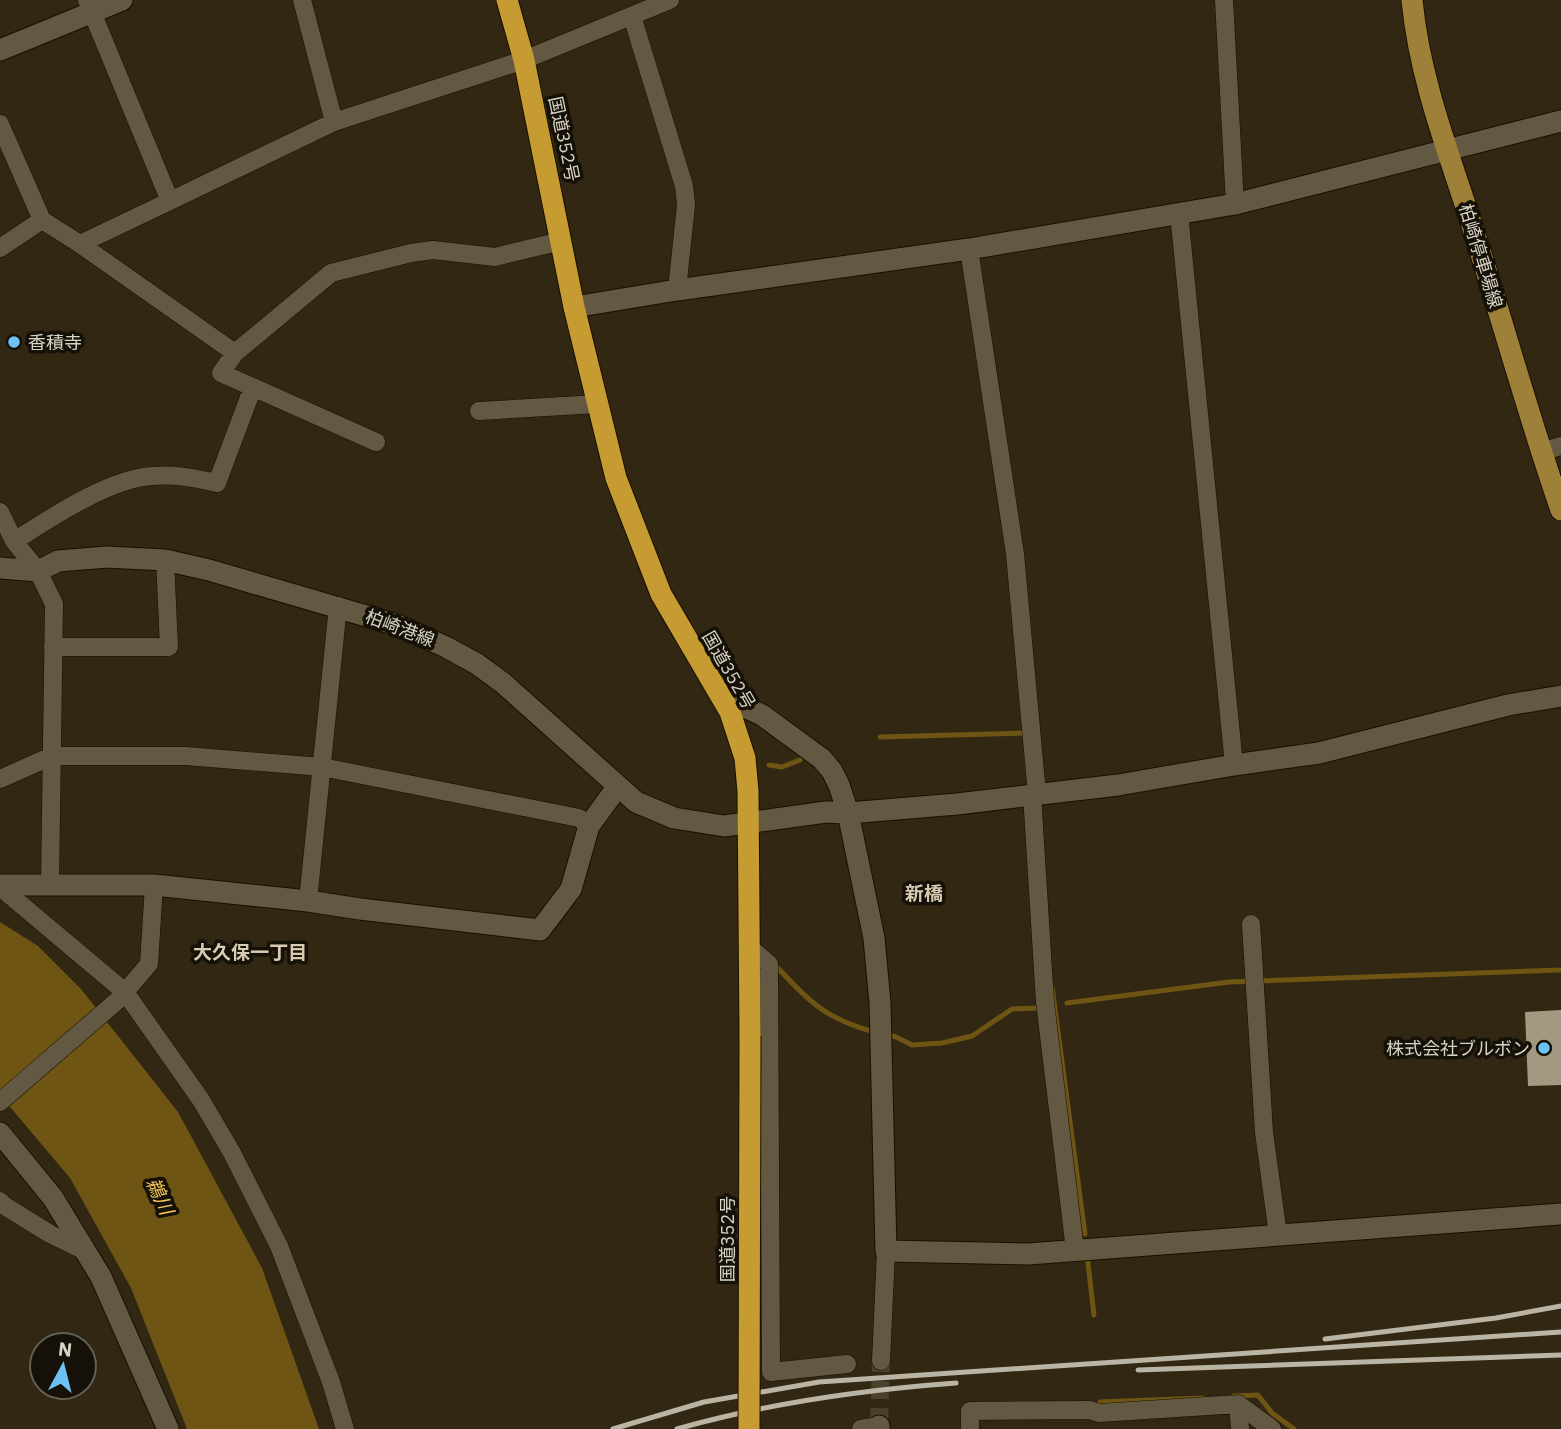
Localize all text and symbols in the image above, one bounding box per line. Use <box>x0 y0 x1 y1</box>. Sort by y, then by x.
street label: 国道352号 <box>544 94 584 184</box>
street label: 柏崎停車場線 <box>1454 201 1508 311</box>
place label: 香積寺 <box>28 331 82 354</box>
marker: 香積寺 <box>6 334 22 350</box>
street label: 柏崎港線 <box>362 604 438 652</box>
street label: 国道352号 <box>697 627 761 713</box>
district label: 新橋 <box>905 881 943 905</box>
district label: 大久保一丁目 <box>193 940 307 964</box>
place label: 株式会社ブルボン <box>1386 1037 1530 1060</box>
marker: 株式会社ブルボン <box>1536 1040 1552 1056</box>
water label: 鵜川 <box>141 1174 180 1220</box>
street label: 国道352号 <box>716 1196 739 1282</box>
north arrow <box>28 1331 98 1401</box>
text: N <box>57 1336 73 1362</box>

